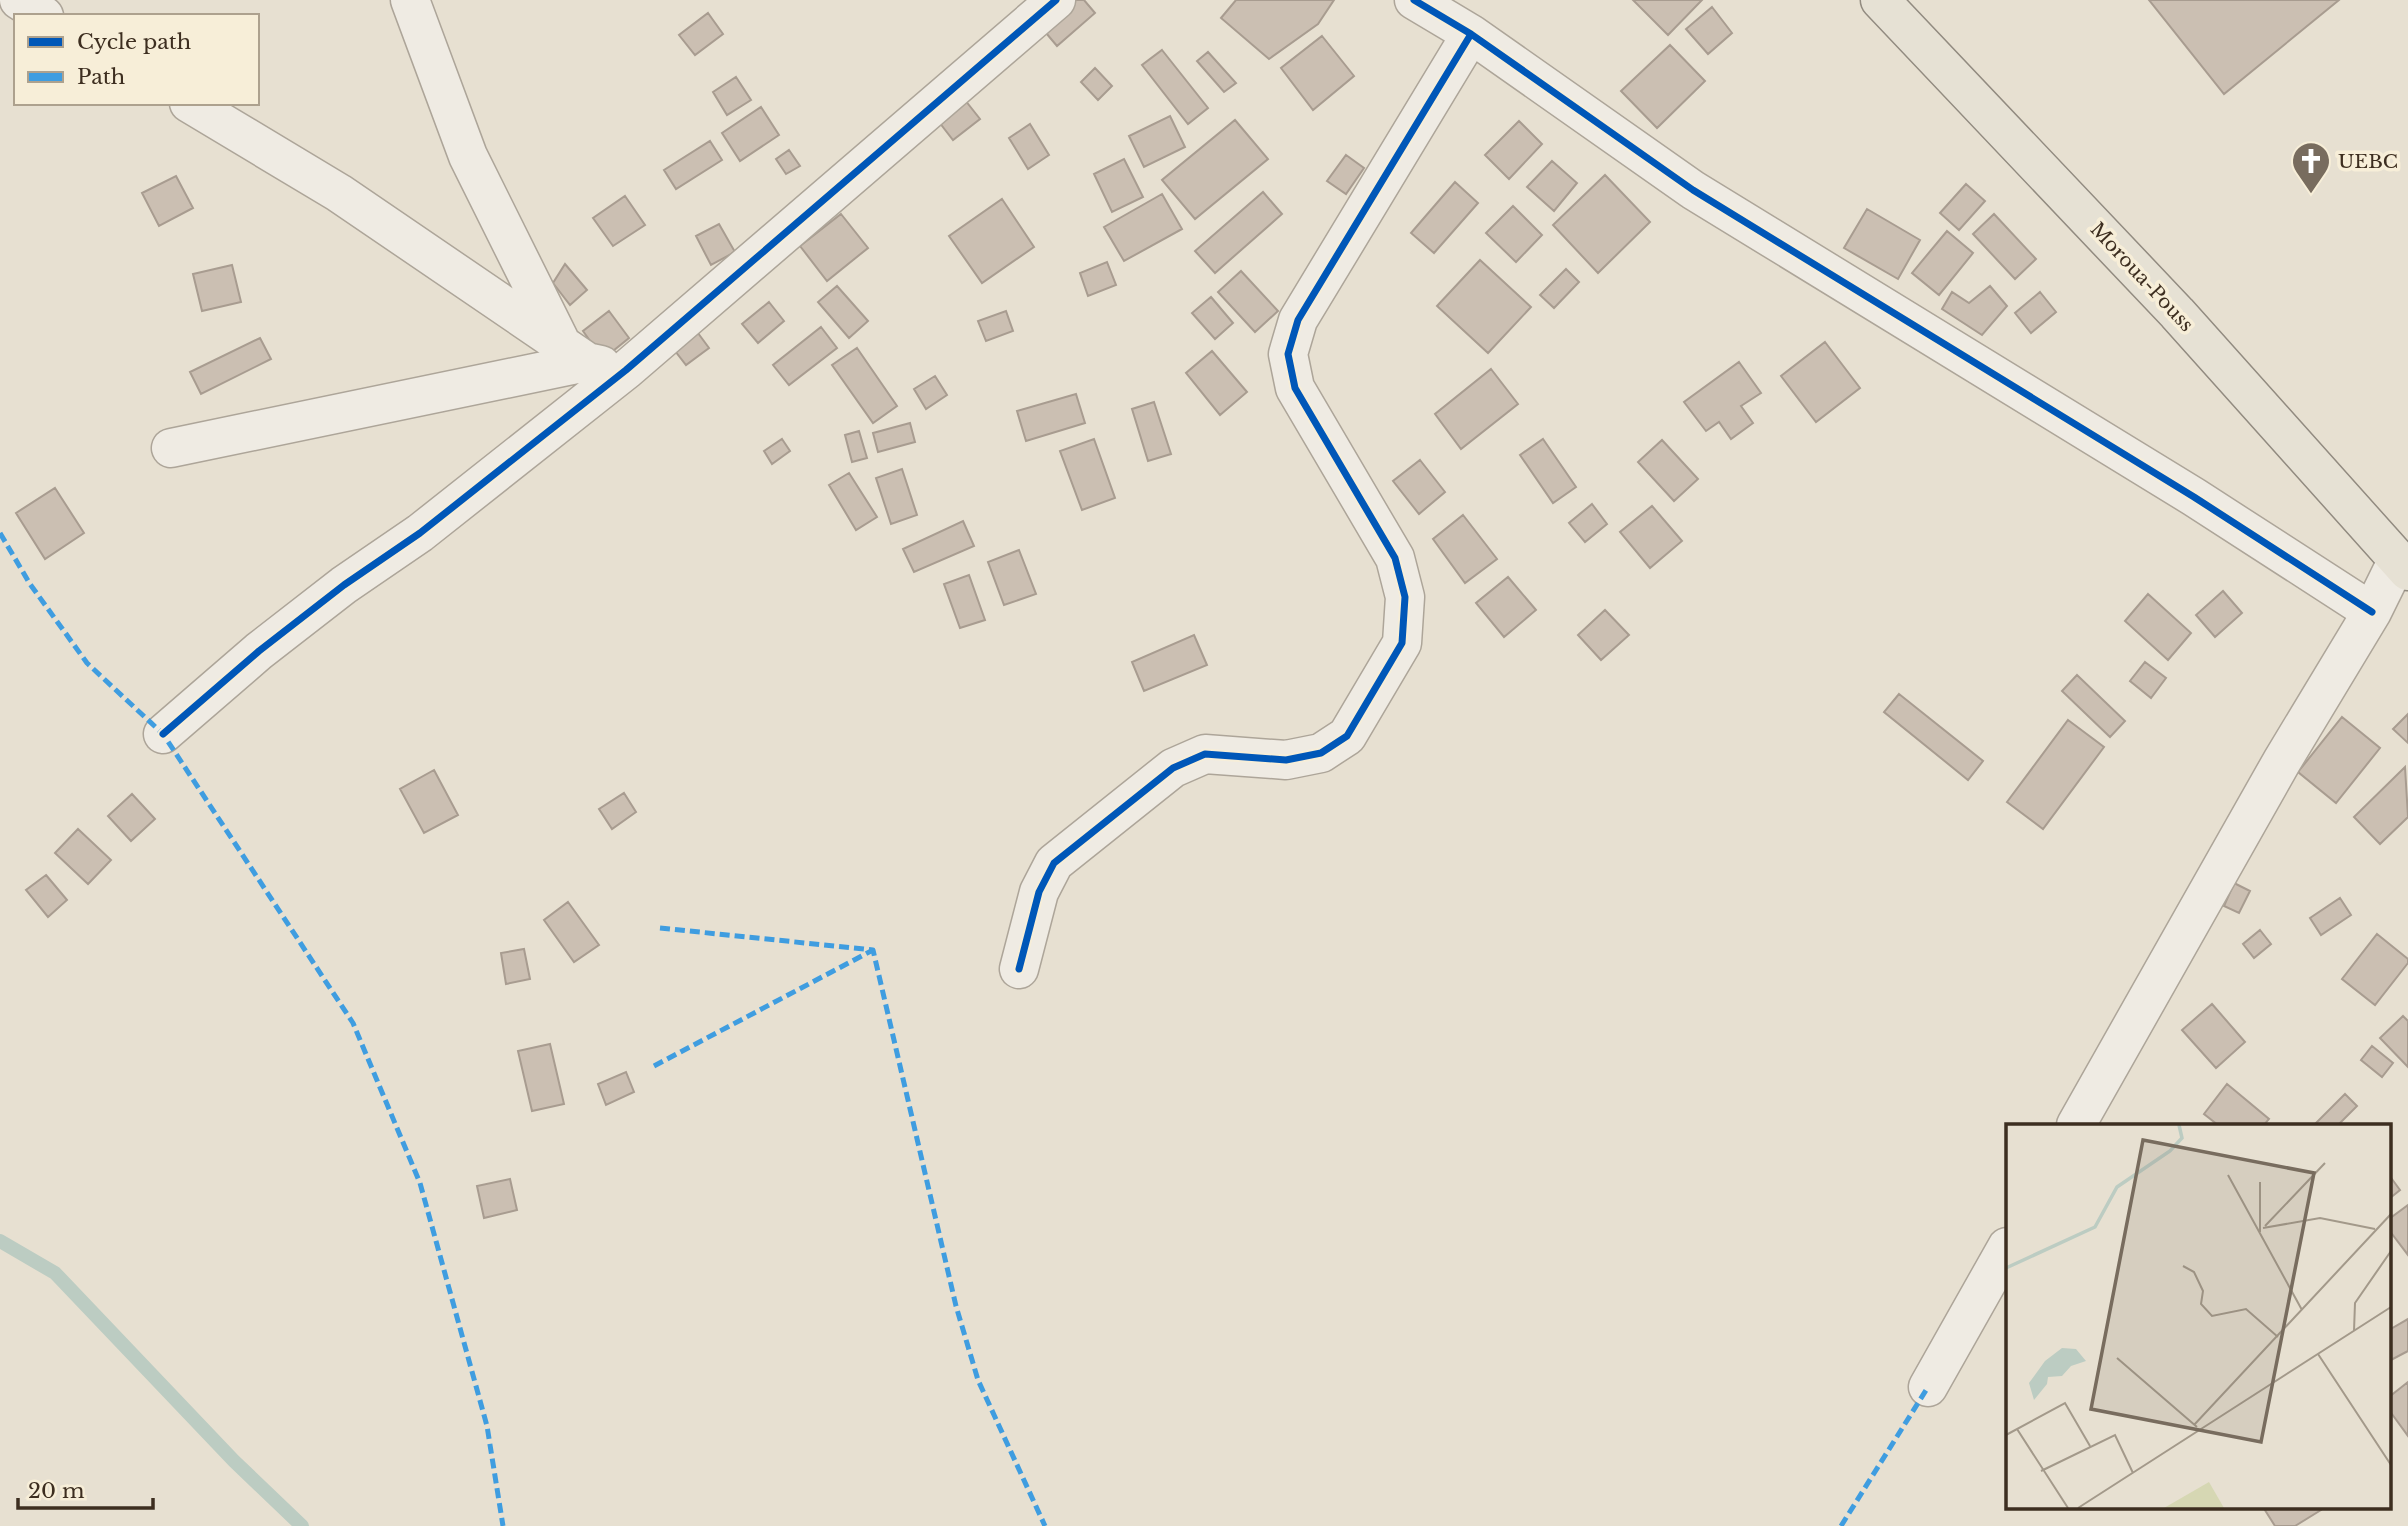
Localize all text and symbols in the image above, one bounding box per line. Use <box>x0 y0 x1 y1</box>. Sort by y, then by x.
legend <box>14 14 259 105</box>
text: Cycle path <box>77 29 191 55</box>
text: Path <box>77 64 125 90</box>
church icon: UEBC <box>2290 140 2332 195</box>
place label: UEBC <box>2338 150 2398 173</box>
street label: Moroua-Pouss <box>2086 218 2198 336</box>
inset map <box>2006 1124 2390 1508</box>
scale bar <box>18 1466 152 1510</box>
text: 20 m <box>28 1478 85 1504</box>

